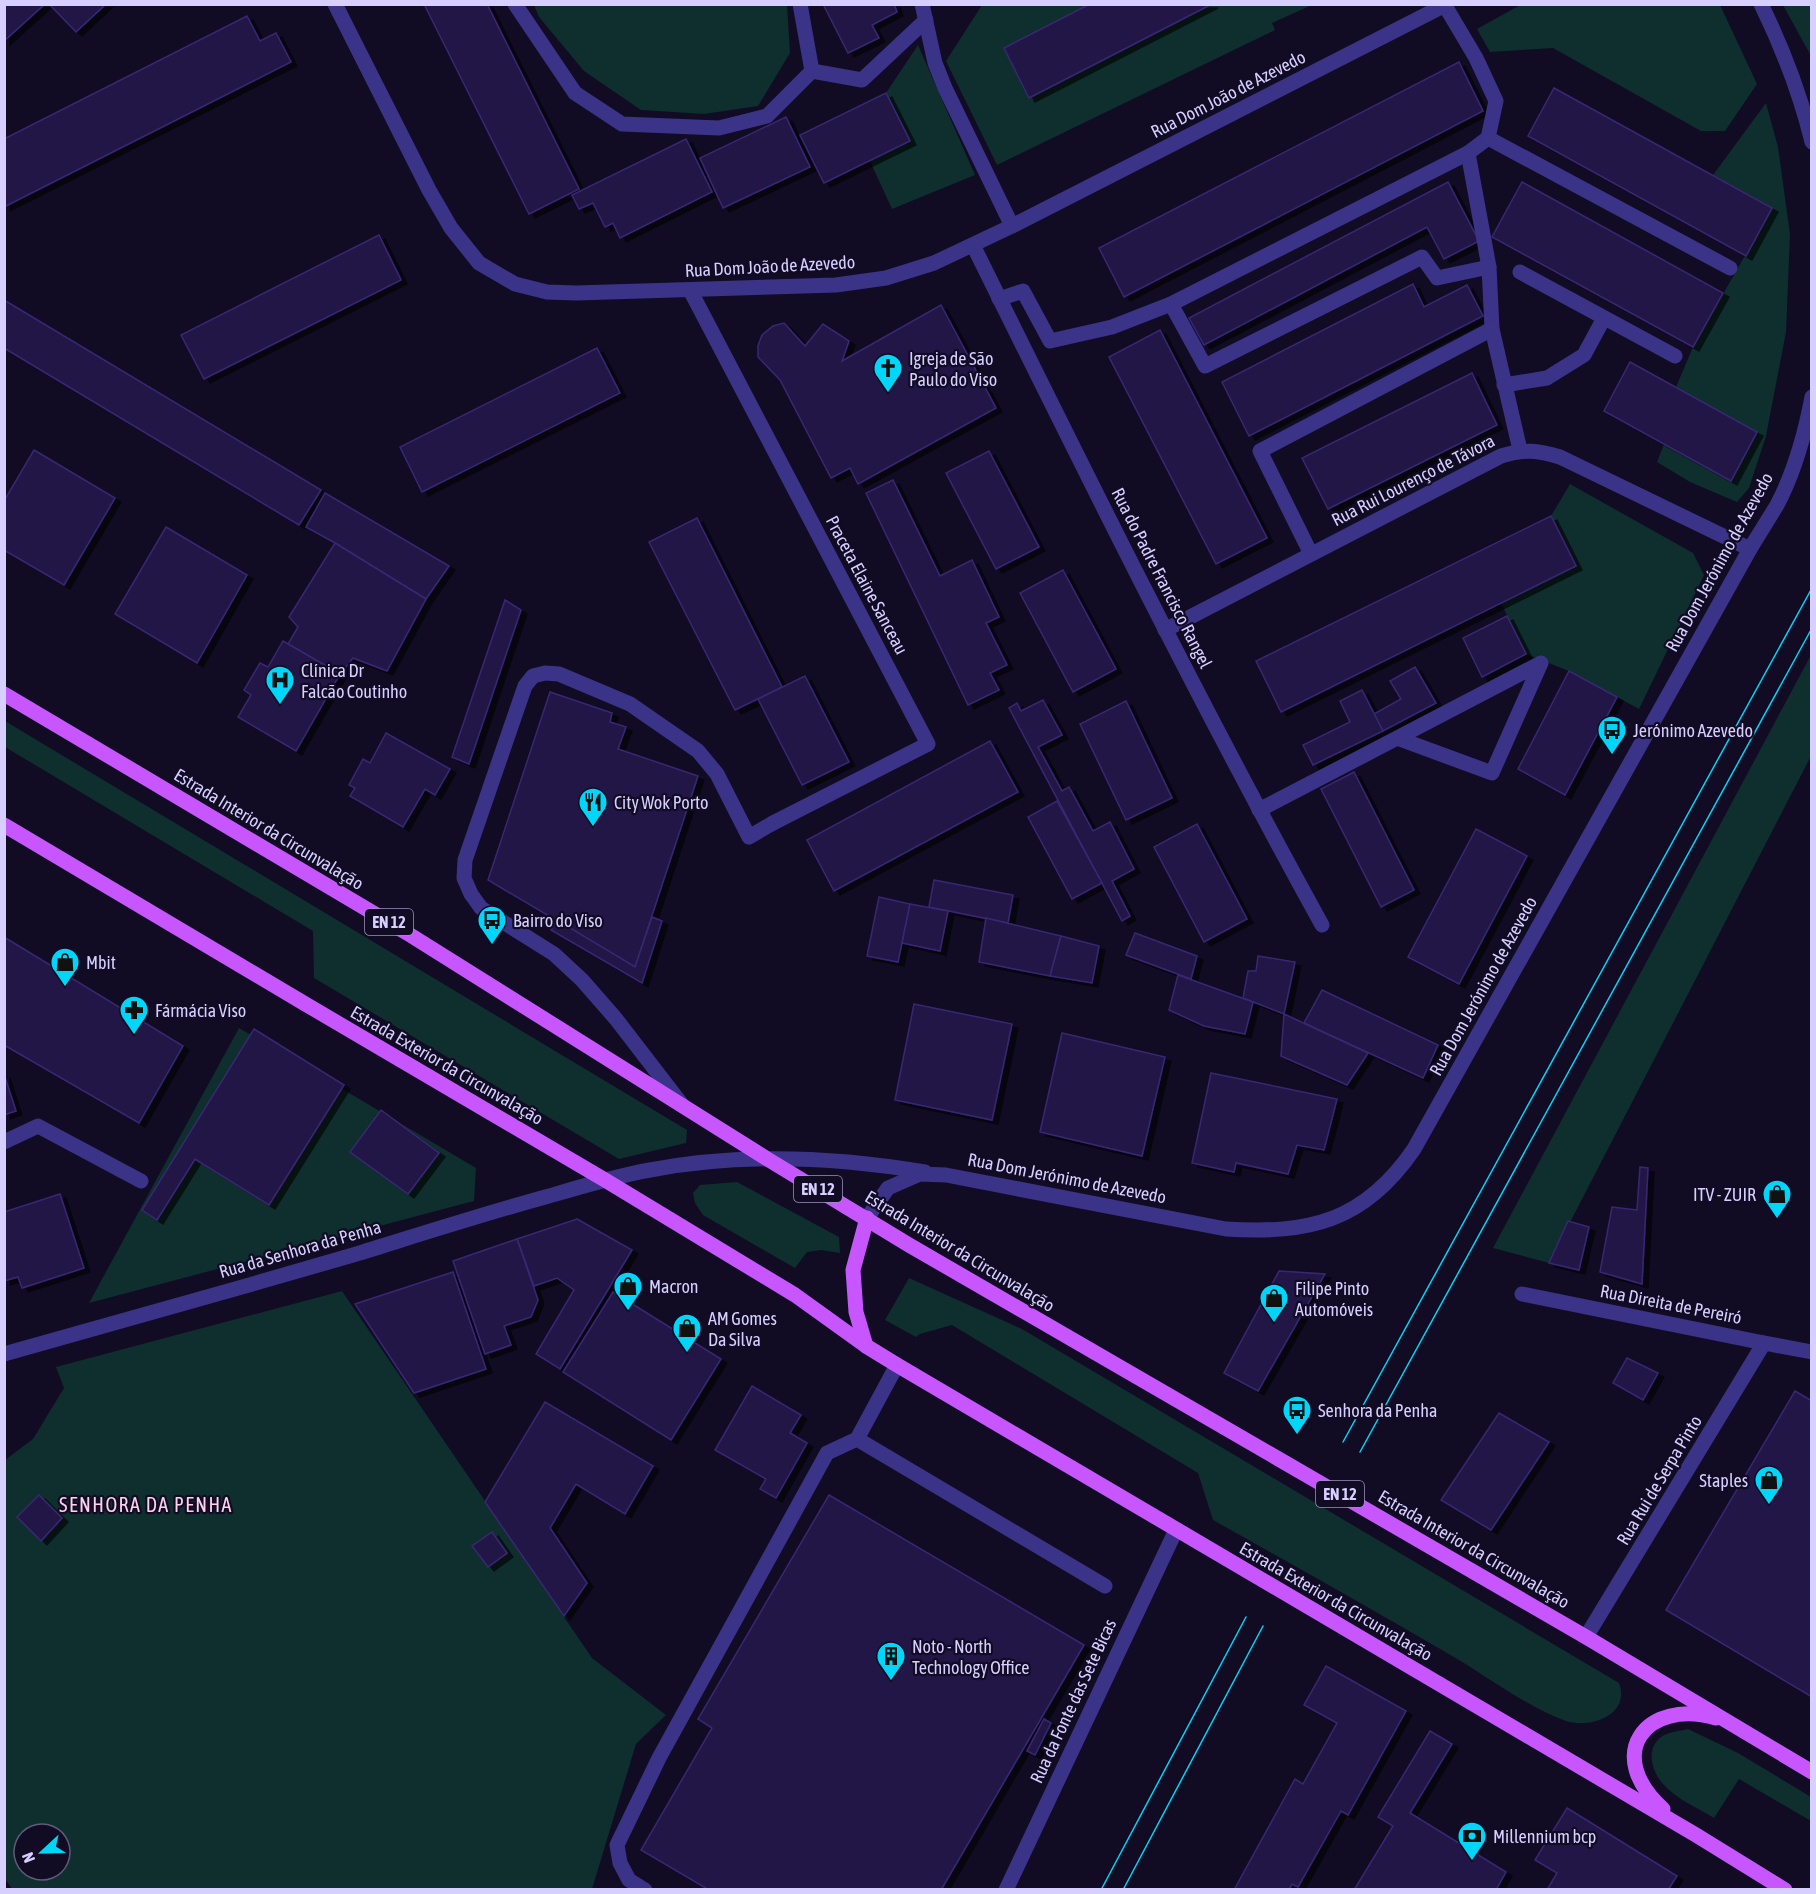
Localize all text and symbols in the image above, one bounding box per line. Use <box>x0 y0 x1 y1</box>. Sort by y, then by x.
street label: Rua Dom João de Azevedo <box>1147 46 1309 142</box>
street label: Rua Dom João de Azevedo <box>684 251 856 281</box>
place label: Igreja de São Paulo do Viso <box>909 348 997 390</box>
church icon: Igreja de São Paulo do Viso <box>872 352 904 394</box>
street label: Rua Rui Lourenço de Távora <box>1328 430 1498 530</box>
street label: Rua Dom Jerónimo de Azevedo <box>1661 469 1777 655</box>
street label: Rua do Padre Francisco Rangel <box>1107 484 1217 672</box>
street label: Praceta Elaine Sanceau <box>822 512 912 658</box>
place label: Clínica Dr Falcão Coutinho <box>301 660 407 702</box>
hospital icon: Clínica Dr Falcão Coutinho <box>264 664 296 706</box>
bus stop icon: Jerónimo Azevedo <box>1596 714 1628 756</box>
place label: Jerónimo Azevedo <box>1633 720 1753 741</box>
street label: Estrada Interior da Circunvalação <box>170 764 368 894</box>
restaurant icon: City Wok Porto <box>577 786 609 828</box>
place label: City Wok Porto <box>614 792 708 813</box>
street label: Rua Dom Jerónimo de Azevedo <box>1425 893 1541 1079</box>
bus stop icon: Bairro do Viso <box>476 904 508 946</box>
road number: EN 12 <box>365 909 413 935</box>
place label: Bairro do Viso <box>513 910 603 931</box>
shop icon: Mbit <box>49 946 81 988</box>
place label: Mbit <box>86 952 116 973</box>
pharmacy icon: Fármácia Viso <box>118 994 150 1036</box>
place label: Fármácia Viso <box>155 1000 246 1021</box>
street label: Estrada Exterior da Circunvalação <box>347 1001 547 1129</box>
street label: Rua Dom Jerónimo de Azevedo <box>966 1148 1168 1208</box>
road number: EN 12 <box>794 1176 842 1202</box>
shop icon: ITV - ZUIR <box>1761 1178 1793 1220</box>
place label: ITV - ZUIR <box>1693 1184 1756 1205</box>
street label: Estrada Interior da Circunvalação <box>861 1186 1059 1316</box>
street label: Rua da Senhora da Penha <box>217 1216 383 1282</box>
shop icon: Macron <box>612 1270 644 1312</box>
place label: Macron <box>649 1276 699 1297</box>
place label: Filipe Pinto Automóveis <box>1295 1278 1373 1320</box>
street label: Rua Direita de Pereiró <box>1598 1280 1744 1328</box>
shop icon: Filipe Pinto Automóveis <box>1258 1282 1290 1324</box>
place label: AM Gomes Da Silva <box>708 1308 777 1350</box>
shop icon: AM Gomes Da Silva <box>671 1312 703 1354</box>
bus stop icon: Senhora da Penha <box>1281 1394 1313 1436</box>
place label: Senhora da Penha <box>1318 1400 1437 1421</box>
street label: Rua Rui de Serpa Pinto <box>1612 1412 1706 1548</box>
shop icon: Staples <box>1753 1464 1785 1506</box>
place label: Staples <box>1699 1470 1748 1491</box>
road number: EN 12 <box>1316 1481 1364 1507</box>
street label: Estrada Interior da Circunvalação <box>1375 1486 1573 1612</box>
district label: SENHORA DA PENHA <box>59 1493 233 1516</box>
street label: Estrada Exterior da Circunvalação <box>1236 1537 1436 1665</box>
street label: Rua da Fonte das Sete Bicas <box>1026 1616 1120 1786</box>
place label: Noto - North Technology Office <box>912 1636 1029 1678</box>
building icon: Noto - North Technology Office <box>875 1640 907 1682</box>
bank icon: Millennium bcp <box>1456 1820 1488 1862</box>
north arrow <box>12 1822 72 1882</box>
place label: Millennium bcp <box>1493 1826 1596 1847</box>
text: N <box>18 1850 38 1865</box>

